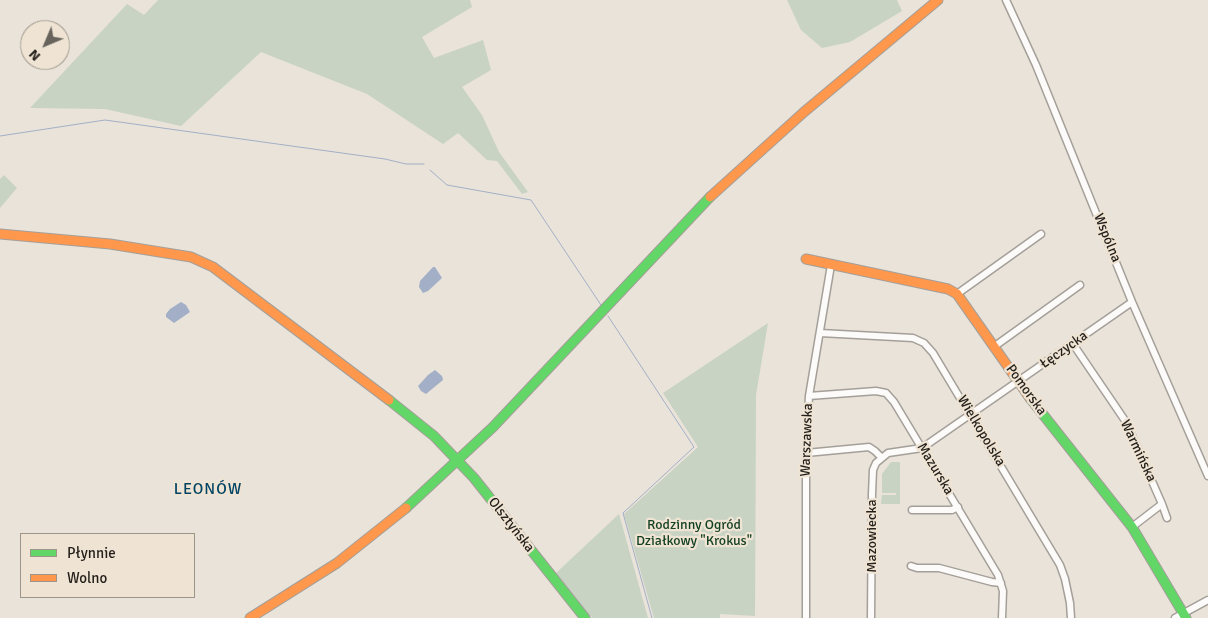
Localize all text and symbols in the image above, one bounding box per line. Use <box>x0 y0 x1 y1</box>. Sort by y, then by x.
north arrow <box>20 20 70 70</box>
text: N <box>25 46 44 65</box>
street label: Wspólna <box>1090 211 1124 265</box>
street label: Łęczycka <box>1037 328 1091 372</box>
street label: Pomorska <box>1002 361 1050 419</box>
street label: Wielkopolska <box>953 392 1009 470</box>
street label: Warszawska <box>797 403 817 477</box>
street label: Warmińska <box>1116 417 1160 485</box>
street label: Mazurska <box>913 440 957 498</box>
district label: LEONÓW <box>173 480 243 500</box>
street label: Olsztyńska <box>484 494 538 556</box>
street label: Mazowiecka <box>864 499 880 573</box>
park label: Rodzinny Ogród Działkowy "Krokus" <box>636 517 752 550</box>
legend <box>20 533 195 598</box>
text: Płynnie <box>67 544 116 562</box>
text: Wolno <box>67 569 107 587</box>

